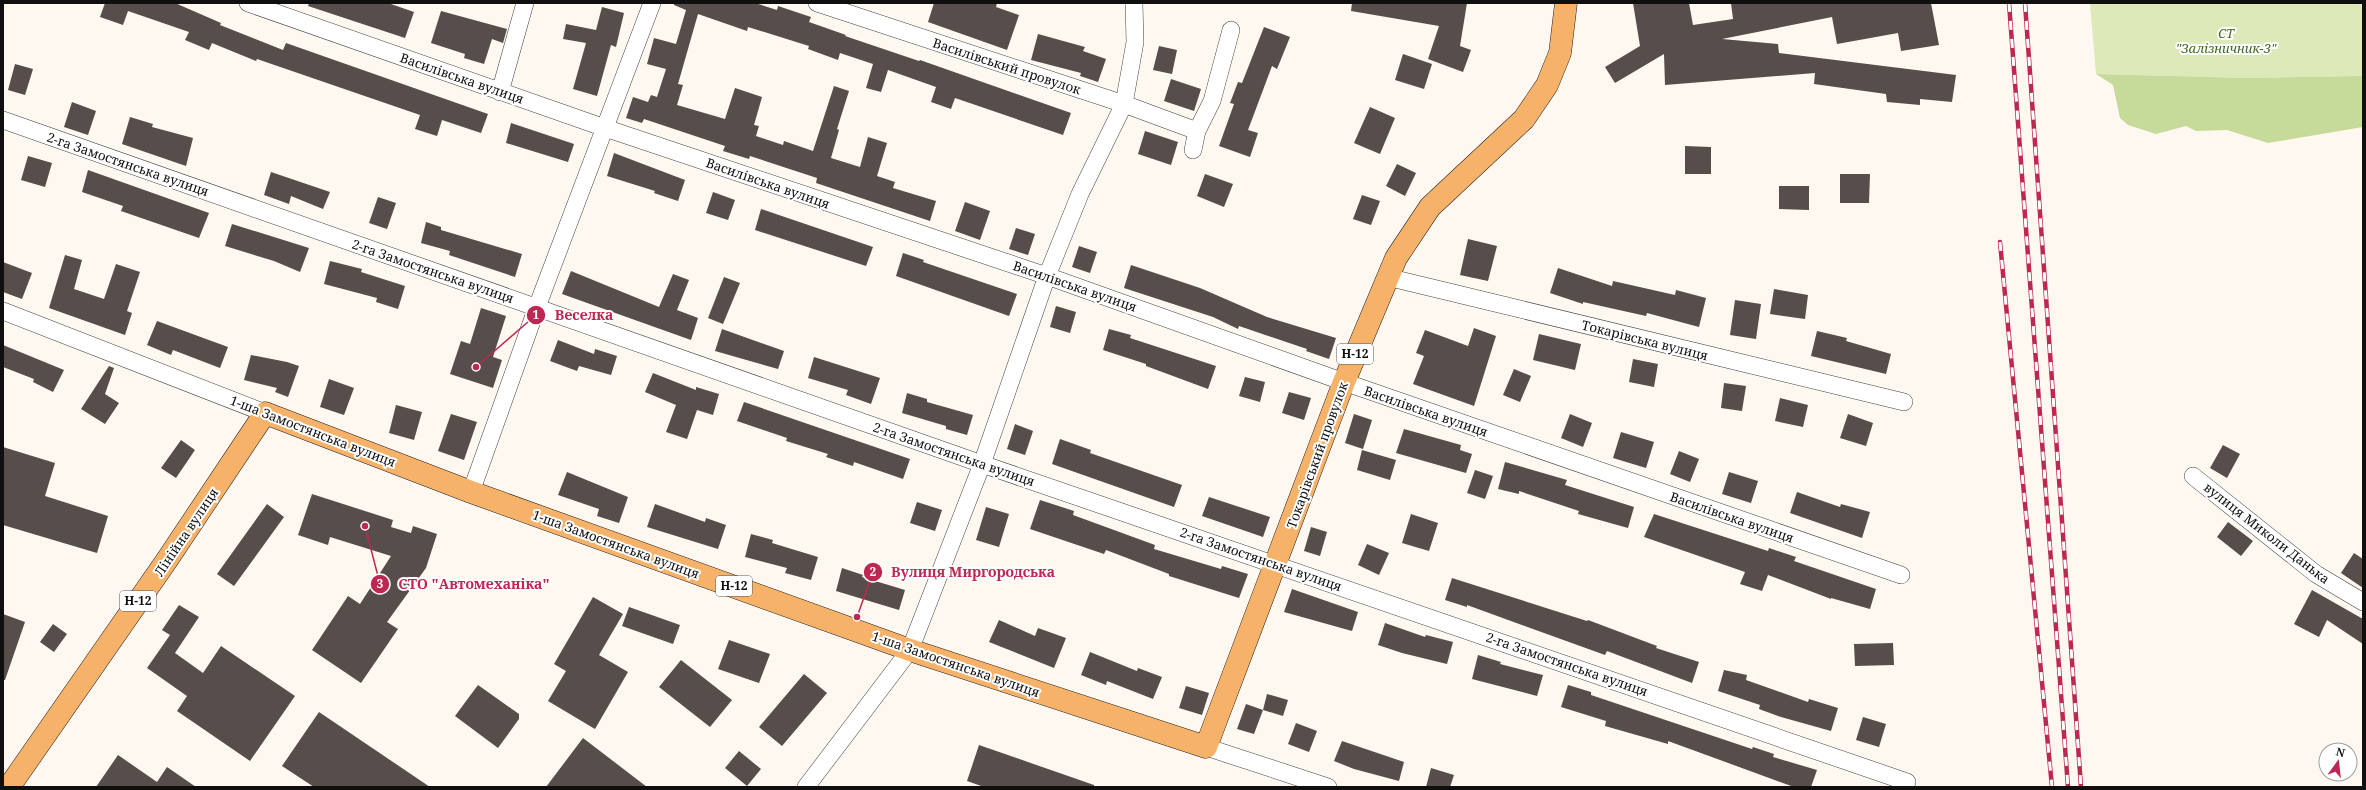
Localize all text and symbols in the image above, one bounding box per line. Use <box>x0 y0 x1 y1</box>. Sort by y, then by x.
park label: СТ "Залізничник-3" <box>2176 24 2277 57</box>
street label: Василівський провулок <box>931 34 1084 99</box>
street label: Василівська вулиця <box>398 48 526 108</box>
street label: 2-га Замостянська вулиця <box>45 128 211 200</box>
street label: Василівська вулиця <box>704 153 832 213</box>
street label: 2-га Замостянська вулиця <box>350 235 516 307</box>
street label: Василівська вулиця <box>1011 256 1139 316</box>
callout: Веселка <box>526 302 621 328</box>
text: Веселка <box>555 305 613 324</box>
text: 1 <box>533 306 540 323</box>
street label: Токарівська вулиця <box>1580 316 1710 364</box>
road number: Н-12 <box>1337 344 1373 364</box>
street label: Токарівський провулок <box>1282 379 1352 531</box>
street label: Василівська вулиця <box>1362 381 1490 441</box>
street label: 1-ша Замостянська вулиця <box>227 391 399 471</box>
street label: 2-га Замостянська вулиця <box>871 418 1037 490</box>
street label: вулиця Миколи Данька <box>2200 478 2334 588</box>
street label: Лінійна вулиця <box>150 484 222 580</box>
street label: Василівська вулиця <box>1668 487 1796 547</box>
street label: 1-ша Замостянська вулиця <box>530 505 702 583</box>
street label: 2-га Замостянська вулиця <box>1178 523 1344 595</box>
callout: Вулиця Миргородська <box>863 559 1063 585</box>
text: Вулиця Миргородська <box>891 562 1055 581</box>
text: 2 <box>870 563 877 580</box>
callout: СТО "Автомеханіка" <box>370 571 557 597</box>
text: СТО "Автомеханіка" <box>398 574 550 593</box>
text: 3 <box>377 575 384 592</box>
road number: Н-12 <box>716 576 752 596</box>
road number: Н-12 <box>120 591 156 611</box>
street label: 1-ша Замостянська вулиця <box>870 627 1042 701</box>
street label: 2-га Замостянська вулиця <box>1484 628 1650 700</box>
north arrow <box>2318 742 2358 782</box>
text: N <box>2335 743 2347 760</box>

